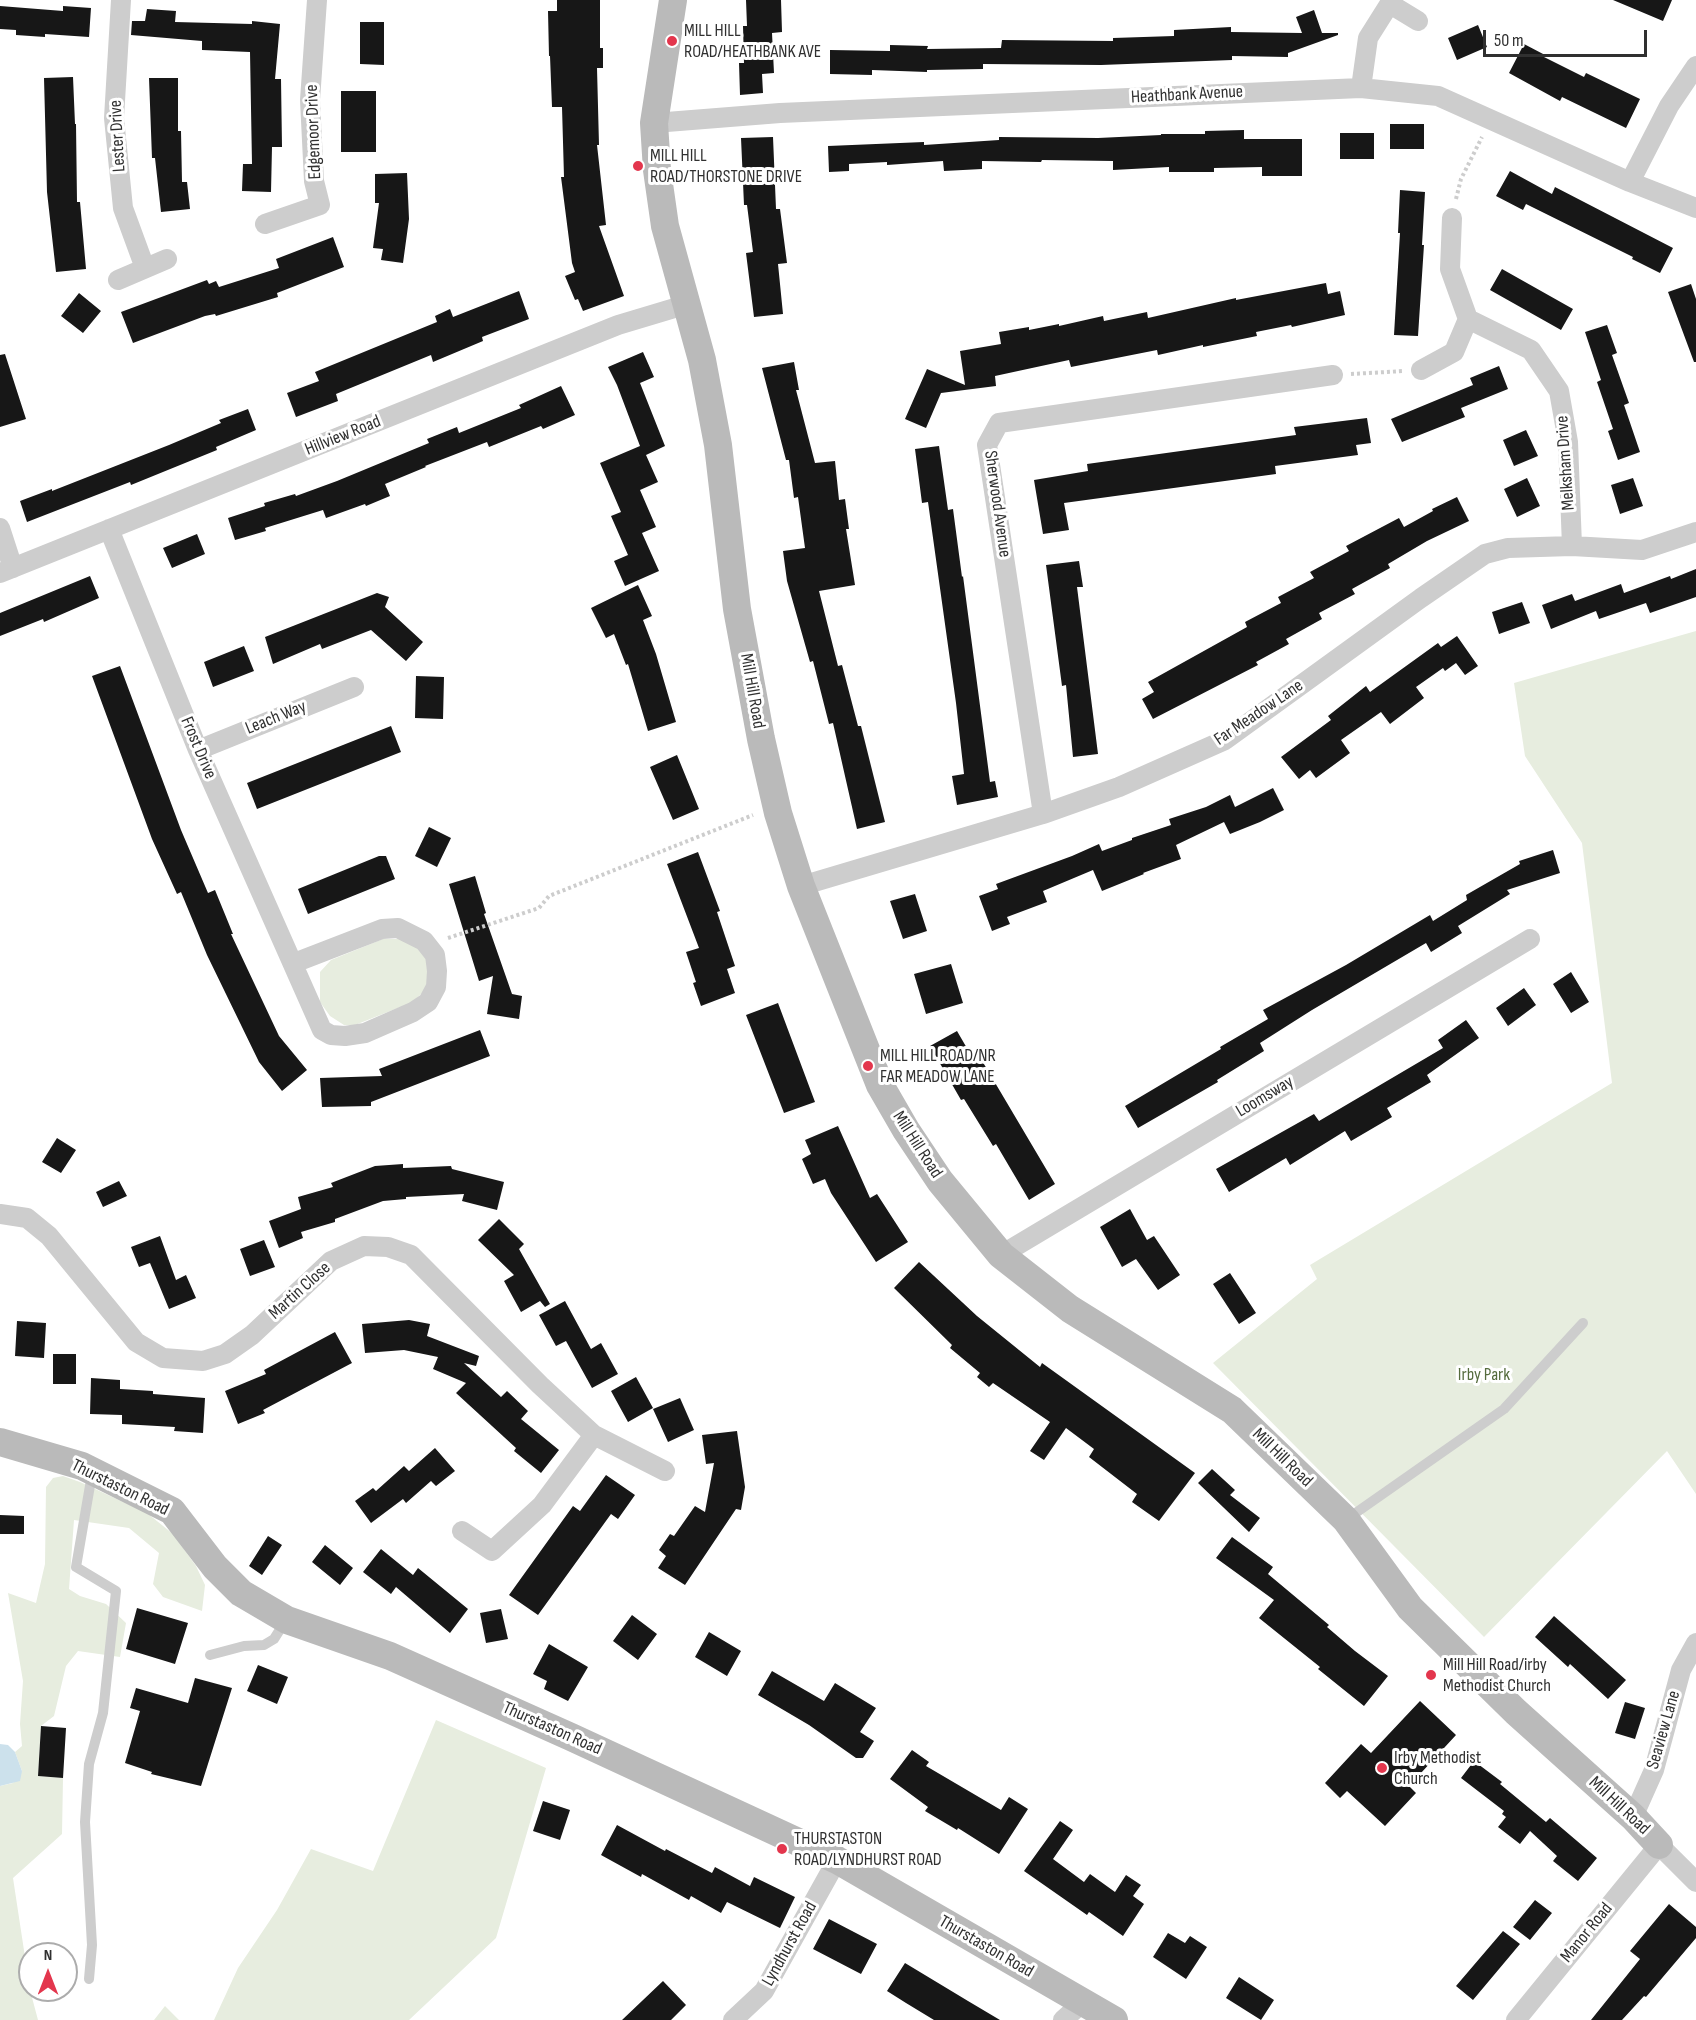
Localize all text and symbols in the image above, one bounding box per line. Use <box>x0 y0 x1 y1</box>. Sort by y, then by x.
scale bar <box>1486 18 1650 56</box>
place label: MILL HILL ROAD/HEATHBANK AVE <box>684 20 821 63</box>
text: 50 m <box>1494 30 1524 51</box>
marker: MILL HILL ROAD/HEATHBANK AVE <box>665 34 679 48</box>
street label: Heathbank Avenue <box>1130 81 1244 109</box>
street label: Edgemoor Drive <box>302 84 326 180</box>
street label: Lester Drive <box>105 99 131 173</box>
place label: MILL HILL ROAD/THORSTONE DRIVE <box>650 145 802 188</box>
marker: MILL HILL ROAD/THORSTONE DRIVE <box>631 159 645 173</box>
street label: Hillview Road <box>302 411 384 461</box>
street label: Melksham Drive <box>1552 415 1580 511</box>
street label: Sherwood Avenue <box>979 449 1015 559</box>
street label: Mill Hill Road <box>735 652 769 730</box>
street label: Far Meadow Lane <box>1210 675 1308 751</box>
street label: Leach Way <box>243 696 309 740</box>
street label: Frost Drive <box>175 714 221 782</box>
place label: MILL HILL ROAD/NR FAR MEADOW LANE <box>880 1045 996 1088</box>
marker: MILL HILL ROAD/NR FAR MEADOW LANE <box>861 1059 875 1073</box>
street label: Loomsway <box>1232 1072 1298 1122</box>
street label: Mill Hill Road <box>887 1107 947 1183</box>
street label: Martin Close <box>265 1258 335 1324</box>
park label: Irby Park <box>1458 1364 1510 1386</box>
street label: Mill Hill Road <box>1247 1424 1317 1492</box>
street label: Thurstaston Road <box>68 1455 172 1521</box>
place label: Mill Hill Road/irby Methodist Church <box>1443 1654 1551 1696</box>
marker: Mill Hill Road/irby Methodist Church <box>1424 1668 1438 1682</box>
street label: Seaview Lane <box>1642 1688 1686 1772</box>
street label: Thurstaston Road <box>499 1698 605 1760</box>
place label: Irby Methodist Church <box>1394 1747 1481 1790</box>
marker: Irby Methodist Church <box>1375 1761 1389 1775</box>
street label: Mill Hill Road <box>1584 1772 1654 1840</box>
place label: THURSTASTON ROAD/LYNDHURST ROAD <box>794 1828 942 1870</box>
marker: THURSTASTON ROAD/LYNDHURST ROAD <box>775 1842 789 1856</box>
street label: Lyndhurst Road <box>758 1898 822 1990</box>
street label: Manor Road <box>1556 1899 1618 1967</box>
street label: Thurstaston Road <box>935 1911 1037 1983</box>
north arrow <box>18 1942 78 2002</box>
text: N <box>44 1946 52 1965</box>

